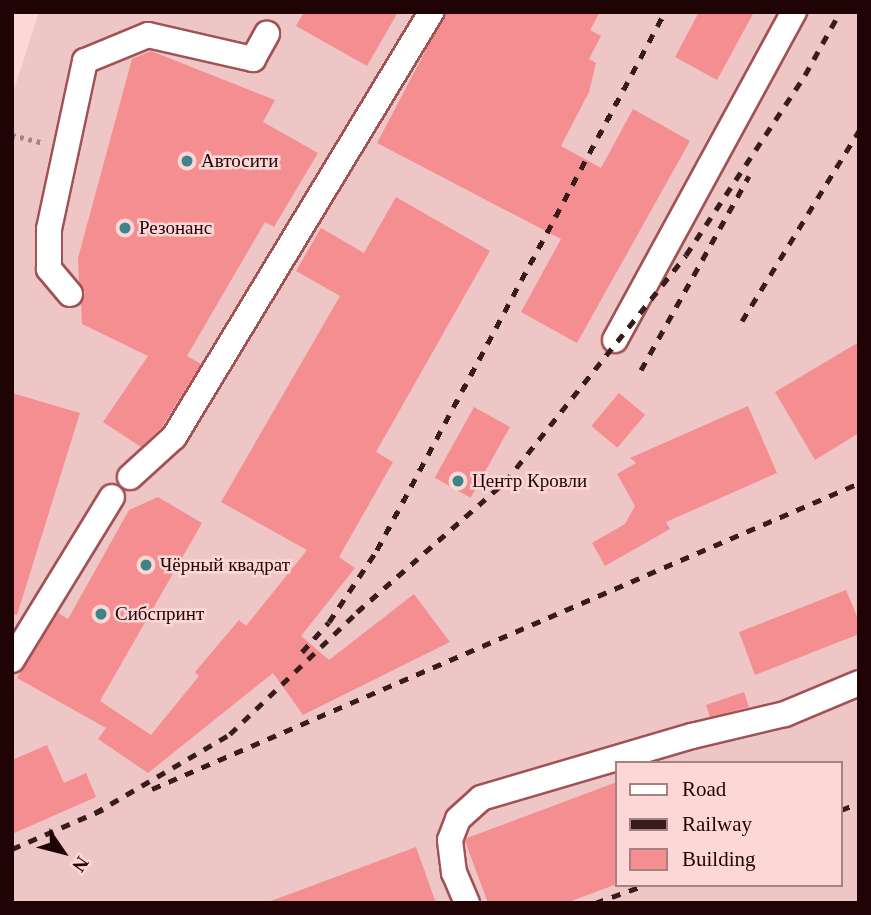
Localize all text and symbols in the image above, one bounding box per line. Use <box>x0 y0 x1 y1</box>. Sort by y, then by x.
place label: Автосити <box>201 150 278 172</box>
marker: Автосити <box>179 153 195 169</box>
place label: Резонанс <box>139 217 212 239</box>
marker: Резонанс <box>117 220 133 236</box>
place label: Центр Кровли <box>472 470 587 492</box>
marker: Центр Кровли <box>450 473 466 489</box>
place label: Чёрный квадрат <box>160 554 290 576</box>
marker: Чёрный квадрат <box>138 557 154 573</box>
place label: Сибспринт <box>115 603 204 625</box>
marker: Сибспринт <box>93 606 109 622</box>
legend <box>616 761 843 887</box>
text: Road <box>682 777 726 801</box>
text: Railway <box>682 812 752 836</box>
north arrow <box>28 817 98 887</box>
text: Building <box>682 847 756 871</box>
text: N <box>68 853 93 876</box>

